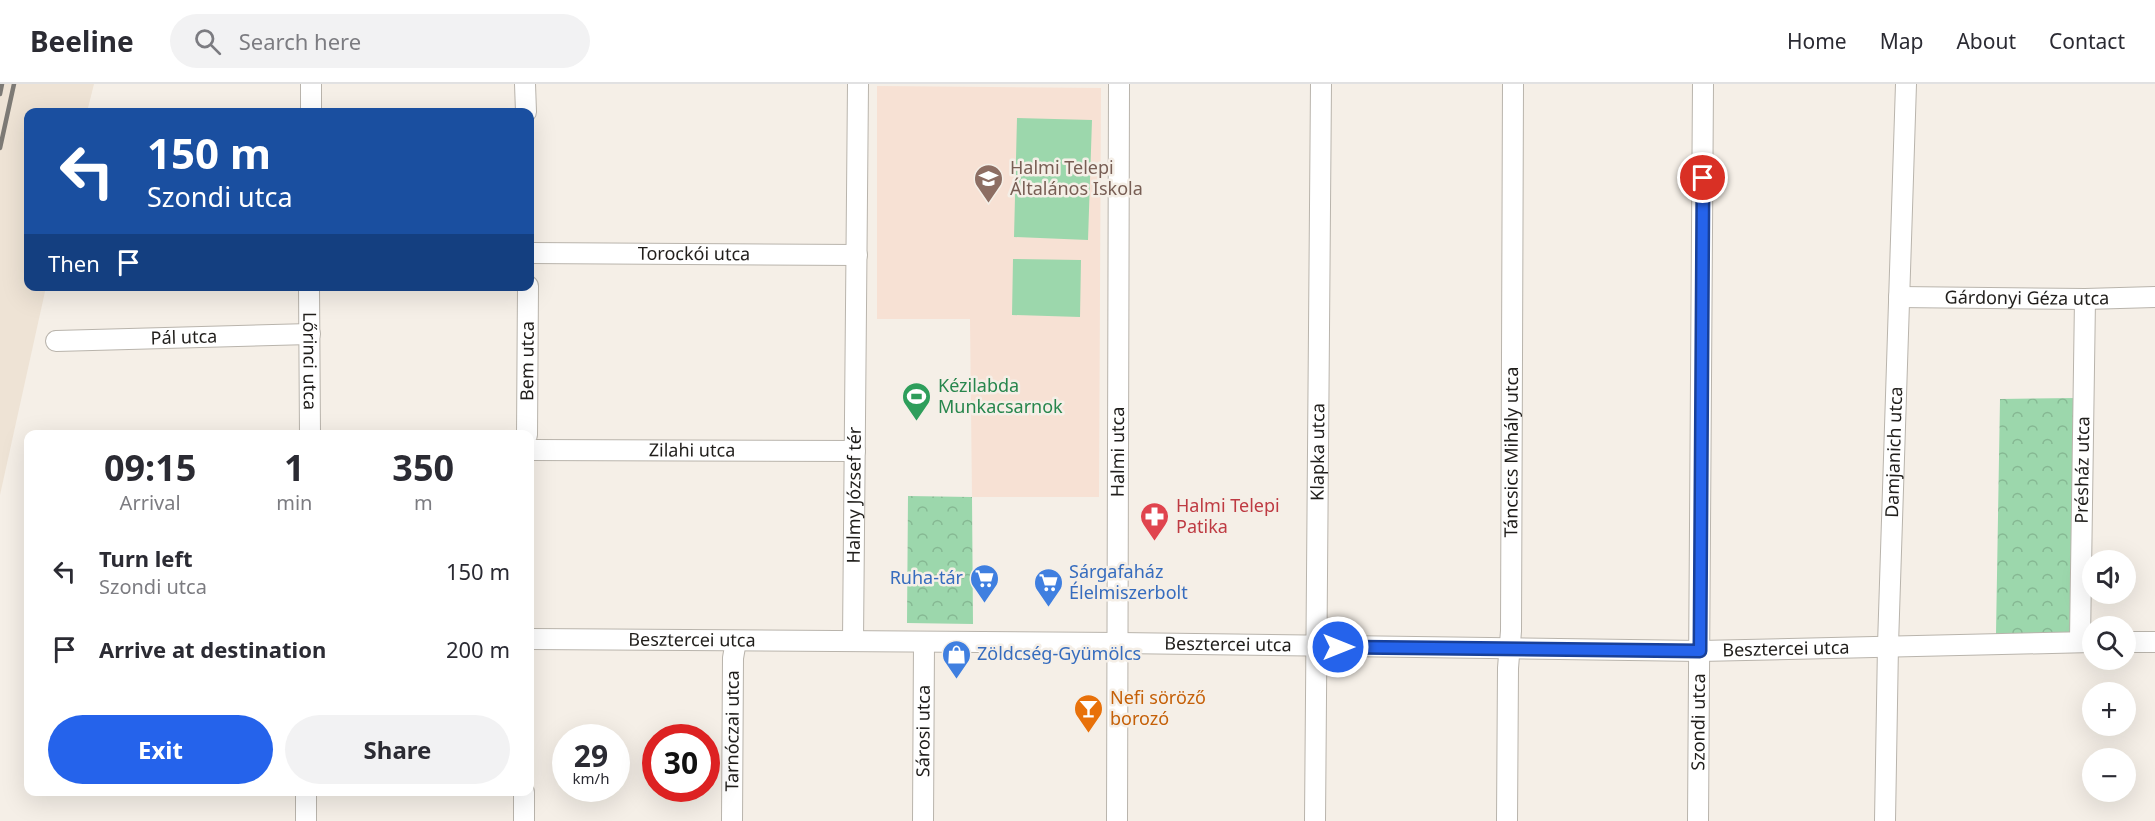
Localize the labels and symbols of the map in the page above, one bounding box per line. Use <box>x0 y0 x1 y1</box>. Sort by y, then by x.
pin <box>1677 152 1728 203</box>
place label: Halmi Telepi Általános Iskola <box>1010 155 1143 200</box>
school or university icon: Halmi Telepi Általános Iskola <box>973 162 1005 204</box>
street label: Torockói utca <box>638 241 750 265</box>
street label: Gárdonyi Géza utca <box>1945 284 2110 310</box>
street label: Lőrinci utca <box>298 312 323 410</box>
street label: Bem utca <box>514 321 539 401</box>
street label: Pál utca <box>150 324 218 349</box>
street label: Táncsics Mihály utca <box>1498 367 1523 538</box>
place label: Kézilabda Munkacsarnok <box>938 373 1063 418</box>
sports icon: Kézilabda Munkacsarnok <box>901 380 933 422</box>
street label: Damjanich utca <box>1879 386 1907 518</box>
street label: Klapka utca <box>1305 403 1329 501</box>
street label: Halmi utca <box>1105 407 1129 497</box>
street label: Présház utca <box>2069 416 2094 524</box>
street label: Halmy József tér <box>841 426 866 563</box>
street label: Zilahi utca <box>649 437 735 462</box>
place label: Halmi Telepi Patika <box>1176 493 1280 538</box>
pharmacy icon: Halmi Telepi Patika <box>1139 500 1171 542</box>
place label: Sárgafaház Élelmiszerbolt <box>1069 559 1188 604</box>
supermarket icon: Ruha-tár <box>968 562 1000 604</box>
place label: Ruha-tár <box>890 565 964 589</box>
supermarket icon: Sárgafaház Élelmiszerbolt <box>1032 566 1064 608</box>
position arrow <box>1306 615 1370 679</box>
street label: Besztercei utca <box>628 627 756 652</box>
street label: Besztercei utca <box>1164 631 1292 656</box>
street label: Besztercei utca <box>1722 635 1850 661</box>
shop icon: Zöldcség-Gyümölcs <box>940 638 972 680</box>
place label: Zöldcség-Gyümölcs <box>977 641 1141 665</box>
street label: Tarnóczai utca <box>719 670 744 792</box>
street label: Szondi utca <box>1685 673 1710 771</box>
street label: Sárosi utca <box>910 685 935 777</box>
place label: Nefi söröző borozó <box>1110 685 1206 730</box>
bar icon: Nefi söröző borozó <box>1073 692 1105 734</box>
speed limit sign: 30 <box>642 724 720 802</box>

